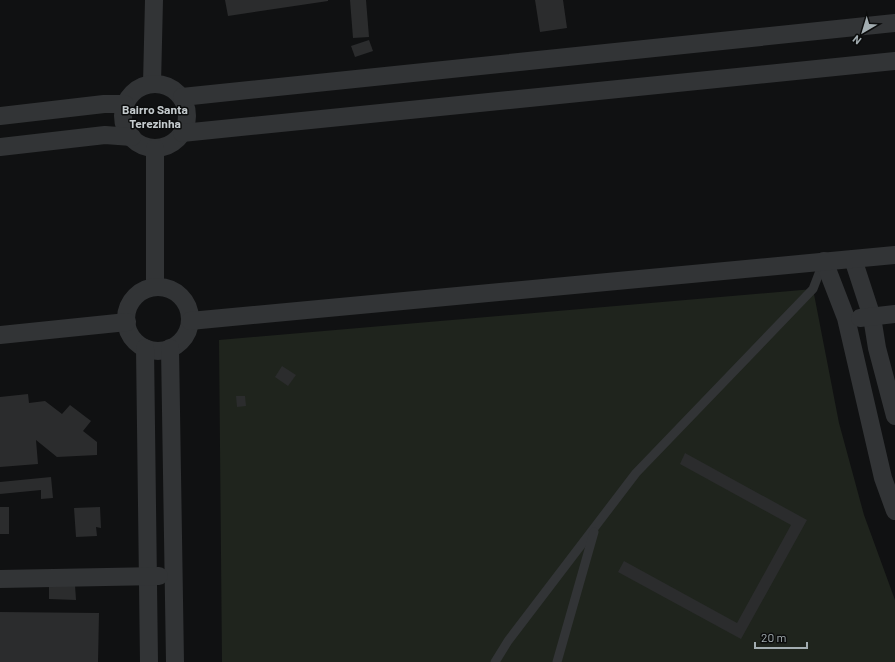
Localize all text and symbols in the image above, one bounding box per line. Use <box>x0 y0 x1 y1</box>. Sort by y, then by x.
north arrow <box>843 12 883 52</box>
text: N <box>850 33 863 48</box>
district label: Bairro Santa Terezinha <box>122 102 188 130</box>
scale bar <box>755 624 807 650</box>
text: 20 m <box>761 630 787 644</box>

